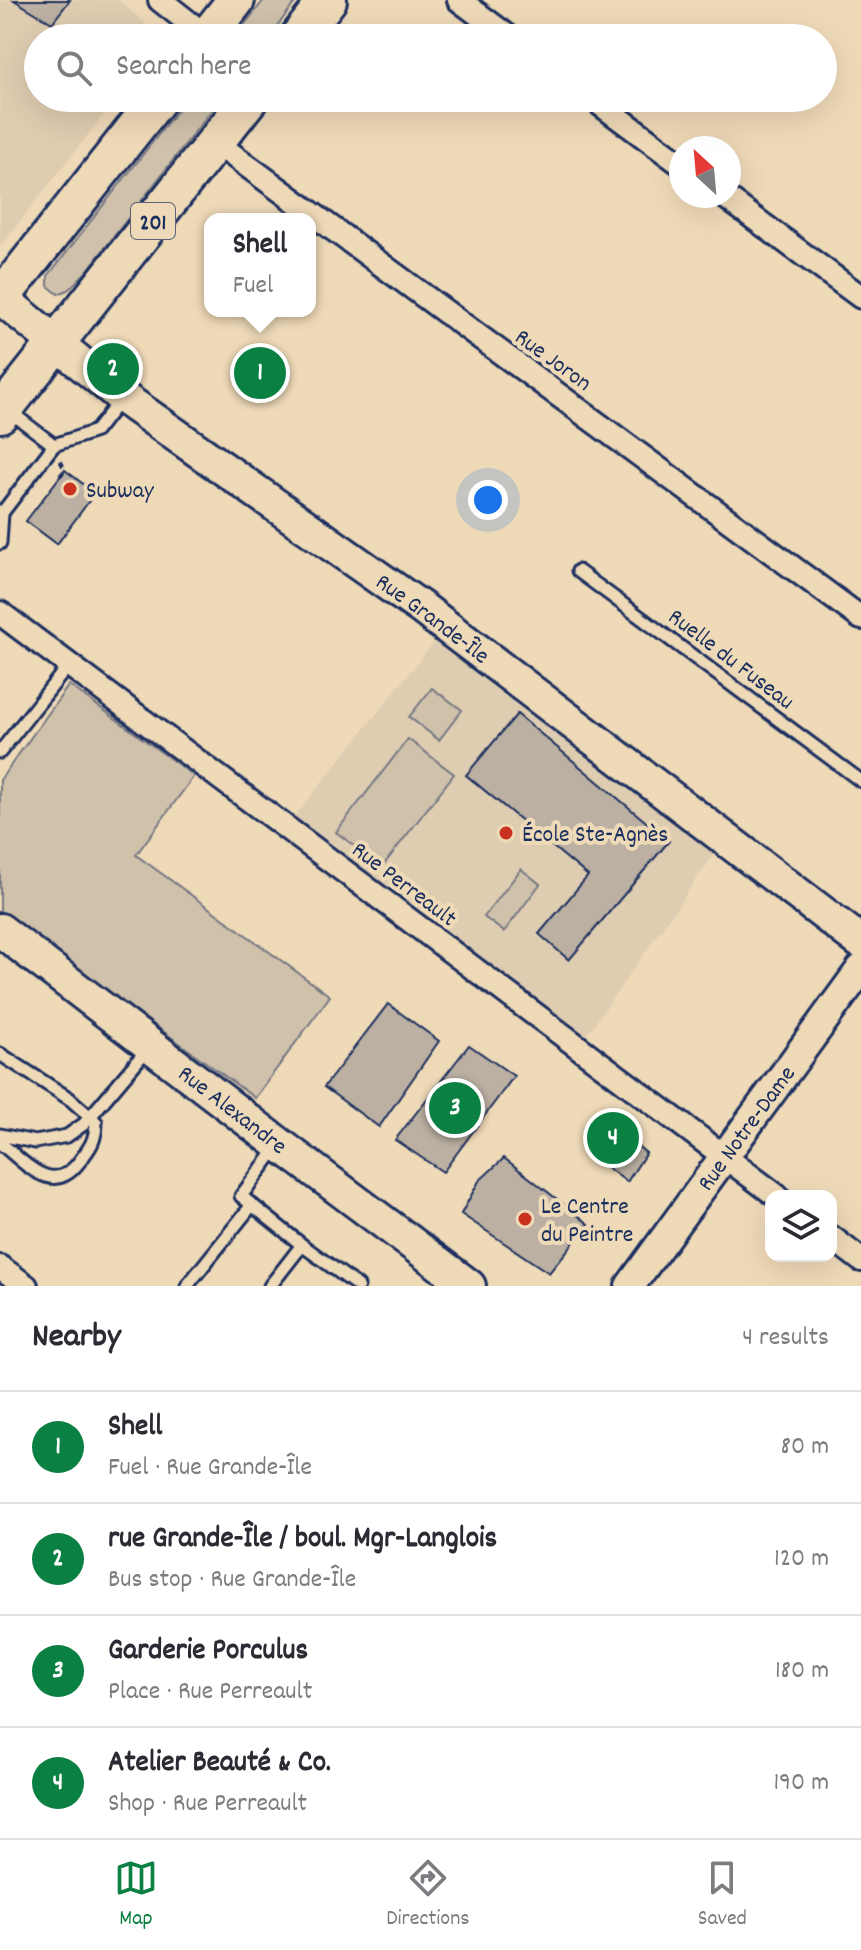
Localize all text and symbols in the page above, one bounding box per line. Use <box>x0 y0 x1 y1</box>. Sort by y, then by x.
search box <box>24 24 837 112</box>
icon: search <box>52 46 96 90</box>
text: Search here <box>116 47 252 90</box>
north arrow <box>669 136 741 208</box>
road number: 201 <box>131 203 175 239</box>
popup <box>204 213 316 317</box>
text: Shell <box>233 225 287 268</box>
text: Fuel <box>233 268 273 305</box>
street label: Rue Joron <box>507 322 598 401</box>
pin: 2 <box>87 339 139 399</box>
pin: 1 <box>234 343 286 403</box>
place label: Subway <box>86 475 155 509</box>
marker: Subway <box>61 480 79 498</box>
your location <box>468 480 508 520</box>
street label: Rue Grande-Île <box>368 567 496 674</box>
street label: Ruelle du Fuseau <box>660 602 801 719</box>
place label: École Ste-Agnès <box>522 819 668 853</box>
marker: École Ste-Agnès <box>497 824 515 842</box>
street label: Rue Perreault <box>343 834 463 936</box>
street label: Rue Alexandre <box>170 1058 293 1164</box>
street label: Rue Notre-Dame <box>691 1060 805 1199</box>
pin: 3 <box>429 1078 481 1138</box>
pin: 4 <box>587 1108 639 1168</box>
map controls <box>765 1190 837 1262</box>
button: layers <box>765 1190 837 1262</box>
place label: Le Centre du Peintre <box>541 1191 633 1253</box>
marker: Le Centre du Peintre <box>516 1210 534 1228</box>
text: Nearby <box>32 1314 121 1363</box>
text: 4 results <box>742 1320 829 1357</box>
text: Shell <box>108 1407 162 1450</box>
text: 1 <box>55 1429 61 1466</box>
text: 80 m <box>781 1429 829 1466</box>
text: Fuel · Rue Grande-Île <box>108 1450 312 1487</box>
text: rue Grande-Île / boul. Mgr-Langlois <box>108 1519 497 1562</box>
text: 2 <box>52 1541 64 1578</box>
text: 120 m <box>774 1541 829 1578</box>
text: Bus stop · Rue Grande-Île <box>108 1562 356 1599</box>
text: Garderie Porculus <box>108 1631 308 1674</box>
text: 3 <box>52 1653 64 1690</box>
text: 180 m <box>775 1653 829 1690</box>
text: Place · Rue Perreault <box>108 1674 312 1711</box>
text: Atelier Beauté & Co. <box>108 1743 331 1786</box>
text: 4 <box>53 1765 63 1802</box>
text: 190 m <box>773 1765 829 1802</box>
text: Shop · Rue Perreault <box>108 1786 307 1823</box>
tab: Map <box>114 1856 158 1935</box>
tab: Directions <box>386 1856 470 1935</box>
tab: Saved <box>698 1856 747 1935</box>

